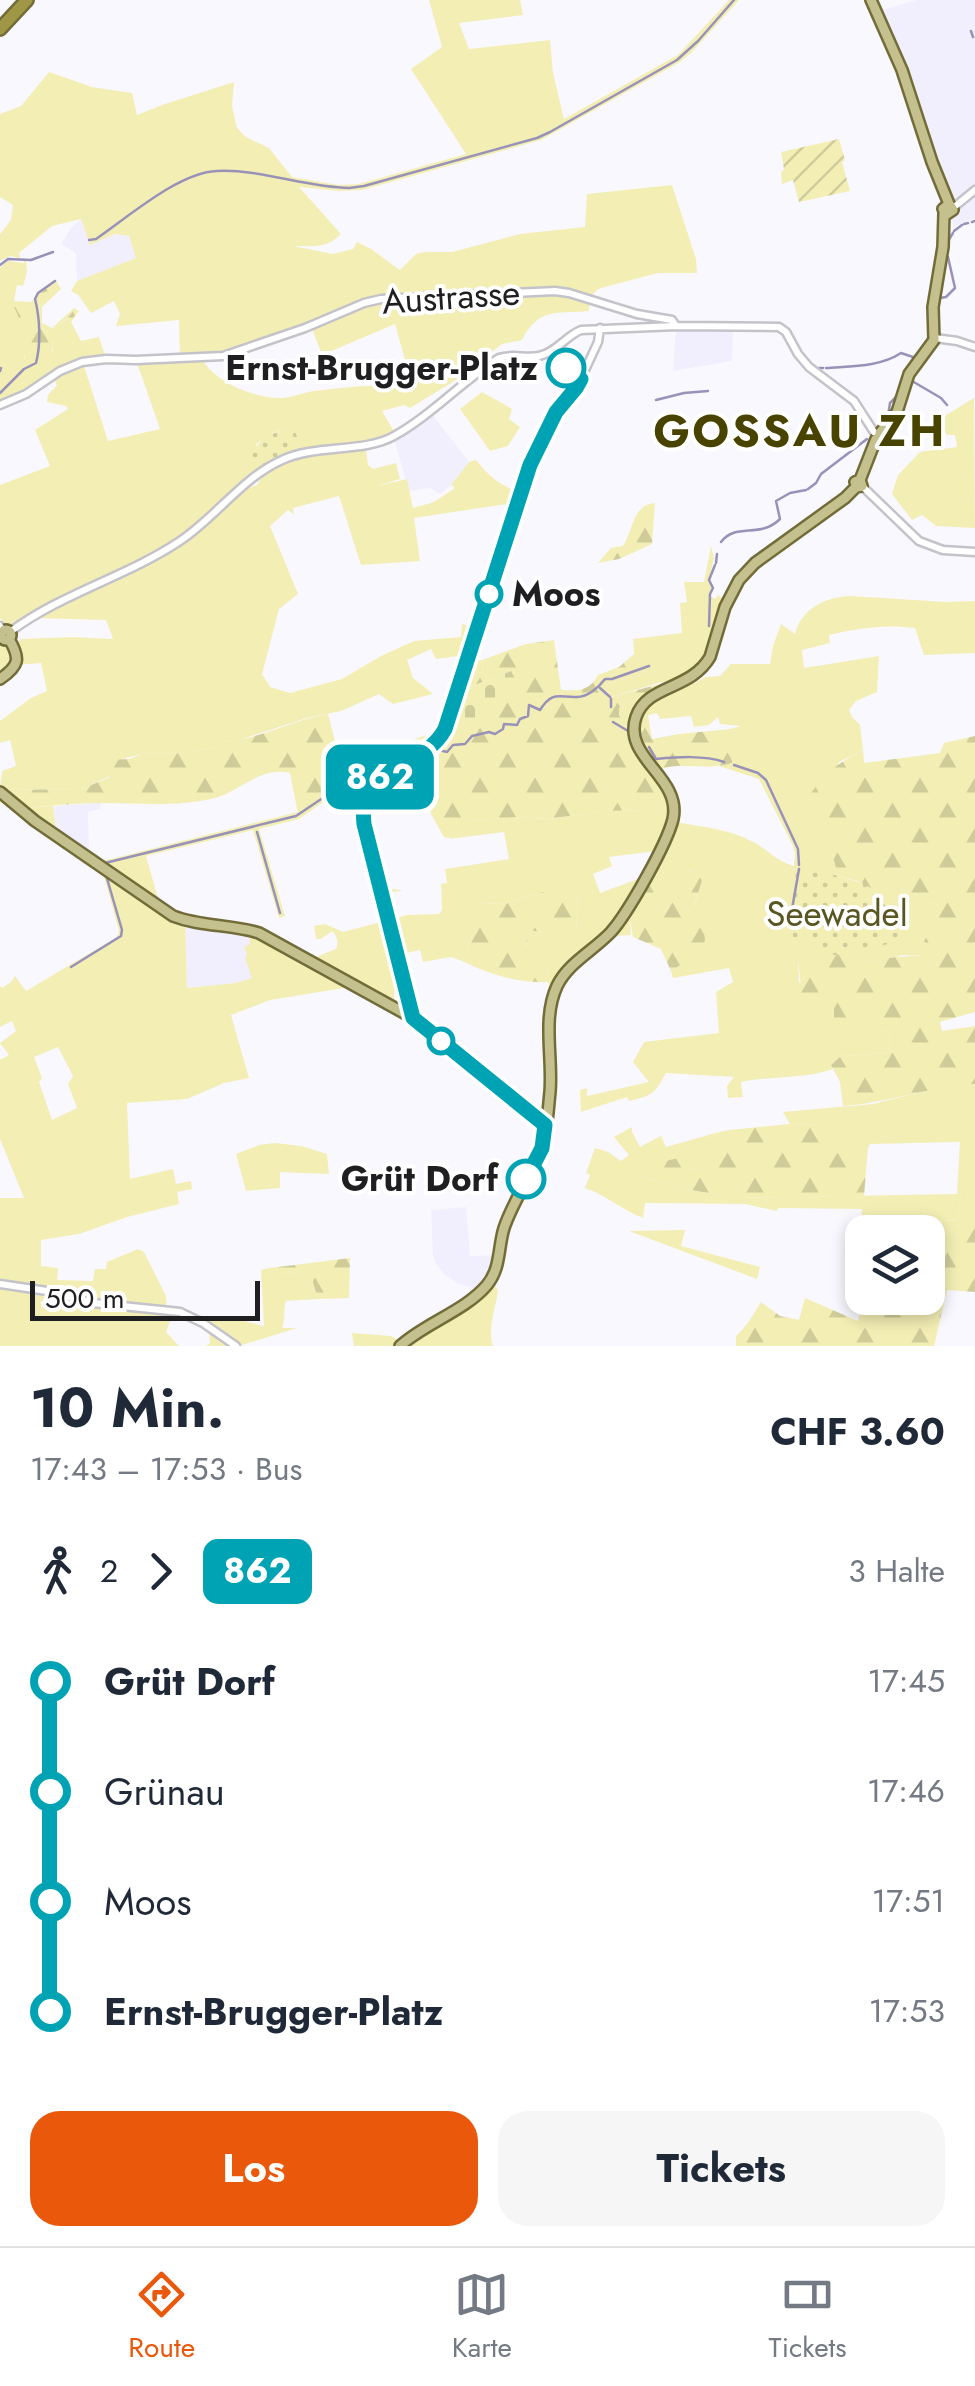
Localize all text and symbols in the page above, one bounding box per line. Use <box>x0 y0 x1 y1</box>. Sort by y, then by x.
street label: Austrasse <box>380 267 522 327</box>
place label: Ernst-Brugger-Platz <box>225 343 538 393</box>
marker: Ernst-Brugger-Platz <box>547 349 585 387</box>
district label: GOSSAU ZH <box>653 398 947 463</box>
place label: Moos <box>512 569 600 619</box>
marker: Moos <box>476 581 502 607</box>
line badge: 862 <box>322 744 438 810</box>
text: 862 <box>346 752 414 802</box>
park label: Seewadel <box>766 889 908 939</box>
unlabelled marker <box>428 1028 454 1054</box>
place label: Grüt Dorf <box>341 1154 500 1204</box>
marker: Grüt Dorf <box>507 1160 545 1198</box>
map controls <box>845 1215 945 1315</box>
button: layers <box>845 1215 945 1315</box>
scale bar <box>30 1276 260 1320</box>
text: 500 m <box>45 1278 125 1319</box>
text: 10 Min. <box>30 1368 224 1448</box>
text: CHF 3.60 <box>770 1404 945 1459</box>
text: 17:43 – 17:53 · Bus <box>30 1446 302 1492</box>
icon: walk <box>30 1544 85 1599</box>
icon: forward <box>133 1544 188 1599</box>
text: 862 <box>223 1546 292 1596</box>
text: 2 <box>100 1548 118 1594</box>
text: 3 Halte <box>848 1548 945 1594</box>
text: Grüt Dorf <box>104 1654 275 1709</box>
text: 17:45 <box>867 1658 945 1704</box>
text: Grünau <box>104 1764 225 1819</box>
text: 17:46 <box>867 1768 945 1814</box>
text: Moos <box>104 1874 192 1929</box>
text: 17:51 <box>872 1878 945 1924</box>
text: Ernst-Brugger-Platz <box>104 1984 443 2039</box>
text: 17:53 <box>869 1988 945 2034</box>
button: Los <box>30 2111 478 2226</box>
button: Tickets <box>498 2111 945 2226</box>
tab: Route <box>128 2267 195 2368</box>
tab: Karte <box>452 2267 512 2368</box>
tab: Tickets <box>769 2267 847 2368</box>

